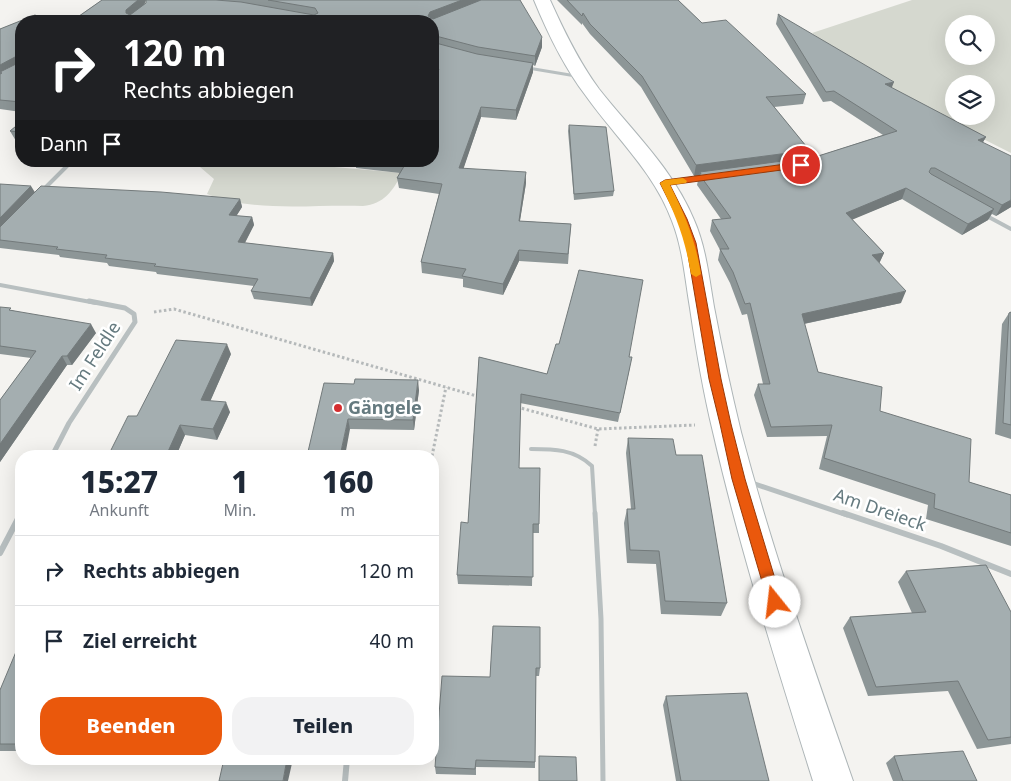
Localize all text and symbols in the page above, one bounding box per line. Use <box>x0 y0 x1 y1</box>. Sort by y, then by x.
map controls <box>945 15 995 125</box>
button: search <box>945 15 995 65</box>
text: 120 m <box>123 29 226 76</box>
icon: right <box>40 35 105 100</box>
text: Rechts abbiegen <box>123 74 294 104</box>
button: layers <box>945 75 995 125</box>
icon: arrive <box>98 130 126 158</box>
text: Dann <box>40 131 88 157</box>
pin <box>780 144 822 186</box>
icon: arrive <box>787 151 815 179</box>
street label: Im Feldle <box>63 316 125 395</box>
place label: Gängele <box>348 395 422 419</box>
marker: Gängele <box>332 402 344 414</box>
text: 15:27 <box>80 461 158 502</box>
text: 1 <box>231 461 249 502</box>
text: 160 <box>322 461 374 502</box>
street label: Am Dreieck <box>831 482 930 536</box>
text: Ankunft <box>89 499 149 521</box>
text: Min. <box>224 499 256 521</box>
text: m <box>340 499 355 521</box>
icon: right <box>40 557 68 585</box>
text: Rechts abbiegen <box>83 558 240 584</box>
text: 120 m <box>359 558 414 584</box>
position arrow <box>748 575 800 627</box>
icon: arrive <box>40 627 68 655</box>
text: Ziel erreicht <box>83 628 197 654</box>
text: 40 m <box>370 628 414 654</box>
button: Beenden <box>40 697 222 755</box>
button: Teilen <box>232 697 414 755</box>

